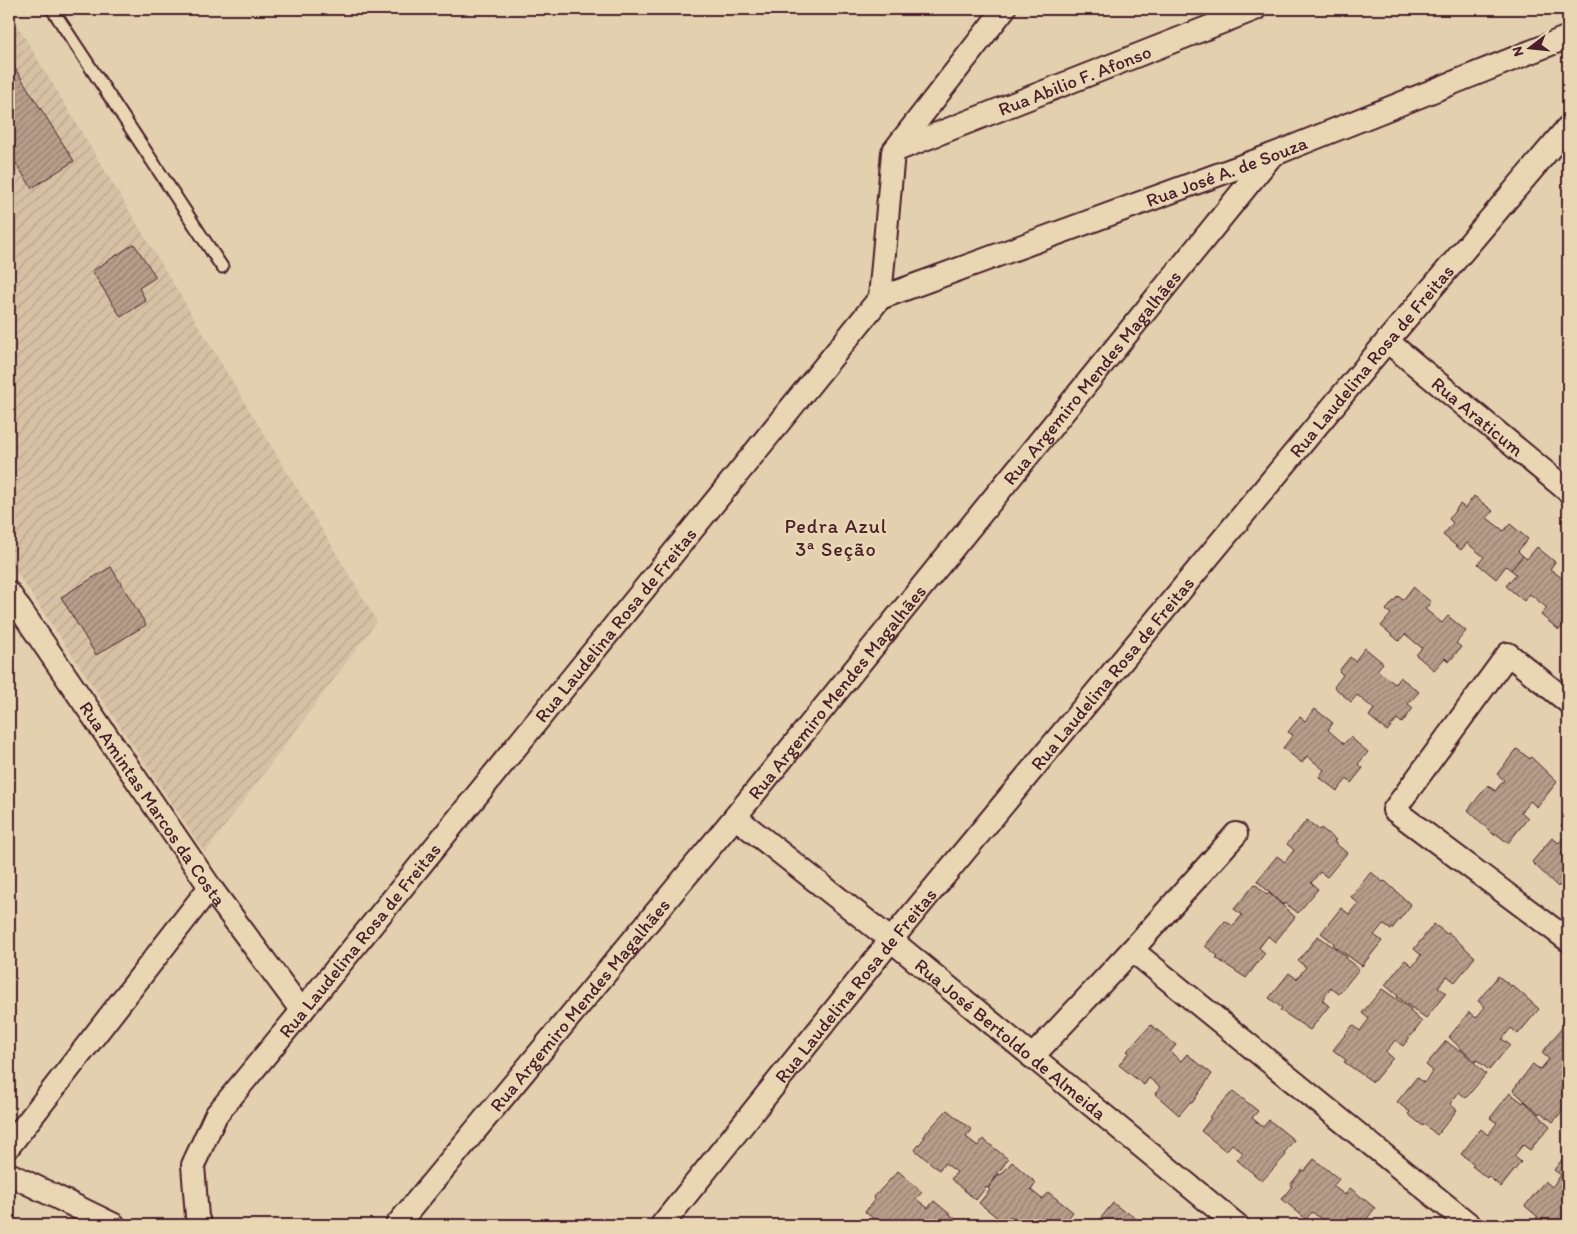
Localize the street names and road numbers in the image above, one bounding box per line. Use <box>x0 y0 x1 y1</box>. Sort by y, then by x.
street label: Rua Abilio F. Afonso <box>995 40 1154 120</box>
street label: Rua José A. de Souza <box>1143 131 1311 212</box>
street label: Rua Laudelina Rosa de Freitas <box>1284 260 1458 462</box>
street label: Rua Argemiro Mendes Magalhães <box>998 265 1186 489</box>
street label: Rua Araticum <box>1427 372 1529 461</box>
street label: Rua Laudelina Rosa de Freitas <box>529 523 701 727</box>
street label: Rua Laudelina Rosa de Freitas <box>1025 572 1199 775</box>
street label: Rua Argemiro Mendes Magalhães <box>743 580 930 804</box>
street label: Rua Amintas Marcos da Costa <box>75 697 232 910</box>
street label: Rua Laudelina Rosa de Freitas <box>273 838 445 1042</box>
street label: Rua Laudelina Rosa de Freitas <box>769 883 941 1087</box>
street label: Rua Argemiro Mendes Magalhães <box>485 894 674 1116</box>
street label: Rua José Bertoldo de Almeida <box>910 953 1112 1124</box>

